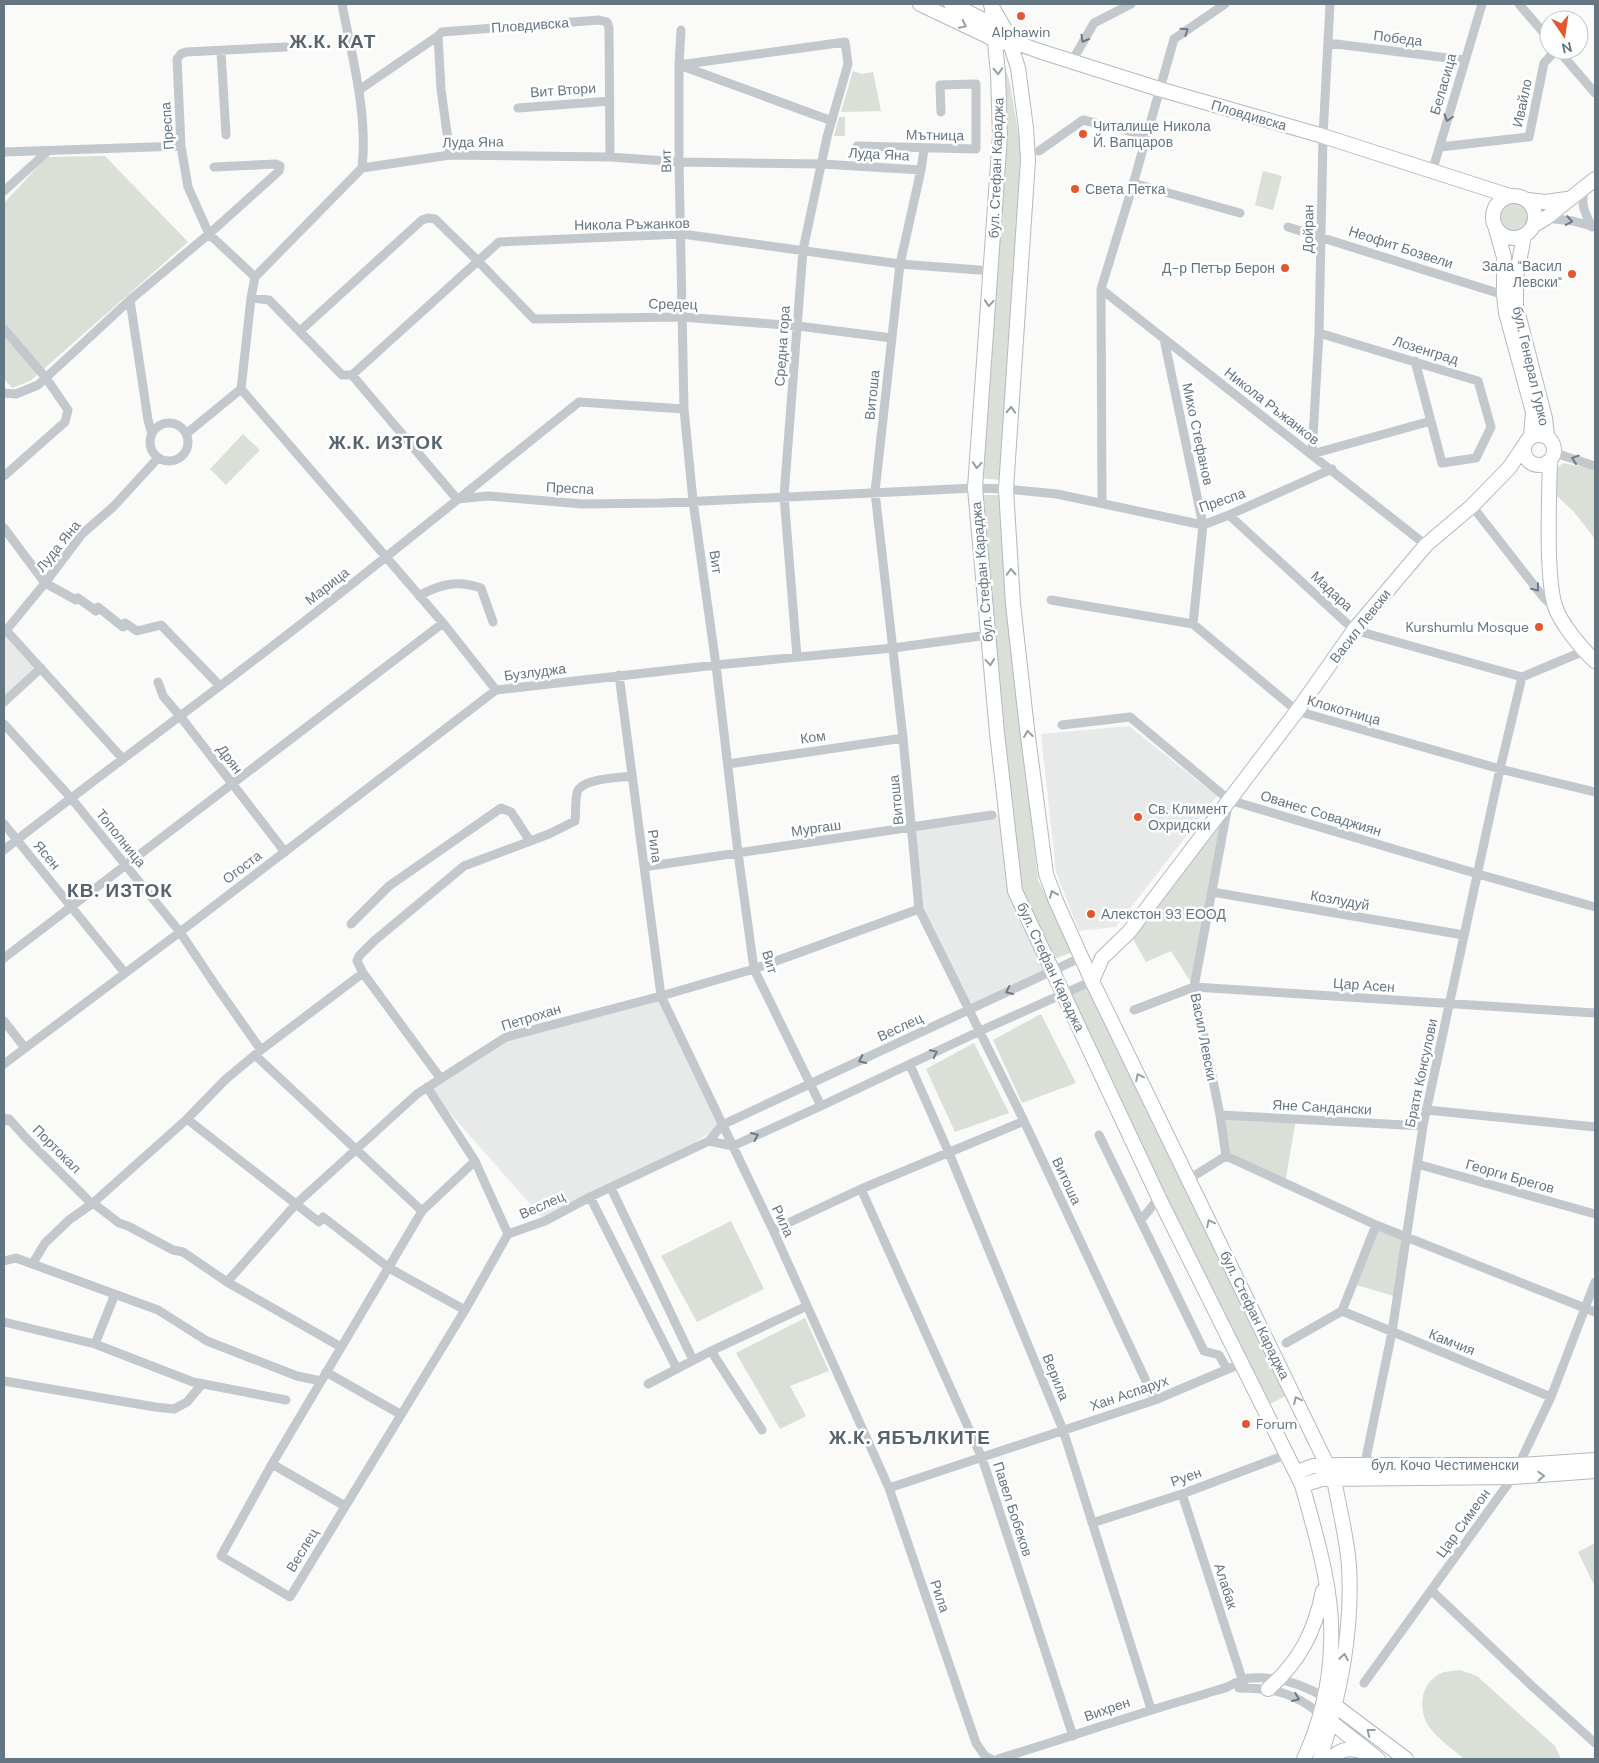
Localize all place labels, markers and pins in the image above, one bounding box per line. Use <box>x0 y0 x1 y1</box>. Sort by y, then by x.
marker: Alphawin <box>1015 10 1027 22</box>
place label: Alphawin <box>992 23 1050 41</box>
place label: Читалище Никола Й. Вапцаров <box>1093 117 1211 151</box>
marker: Читалище Никола Й. Вапцаров <box>1077 128 1089 140</box>
place label: Света Петка <box>1085 180 1166 198</box>
marker: Света Петка <box>1069 183 1081 195</box>
place label: Зала "Васил Левски" <box>1482 257 1562 291</box>
place label: Д-р Петър Берон <box>1162 259 1275 277</box>
marker: Д-р Петър Берон <box>1279 262 1291 274</box>
marker: Зала "Васил Левски" <box>1566 268 1578 280</box>
place label: Kurshumlu Mosque <box>1406 618 1529 636</box>
marker: Kurshumlu Mosque <box>1533 621 1545 633</box>
place label: Св. Климент Охридски <box>1148 800 1228 834</box>
marker: Св. Климент Охридски <box>1132 811 1144 823</box>
place label: Алекстон 93 ЕООД <box>1101 905 1226 923</box>
marker: Алекстон 93 ЕООД <box>1085 908 1097 920</box>
place label: Forum <box>1256 1415 1297 1433</box>
marker: Forum <box>1240 1418 1252 1430</box>

